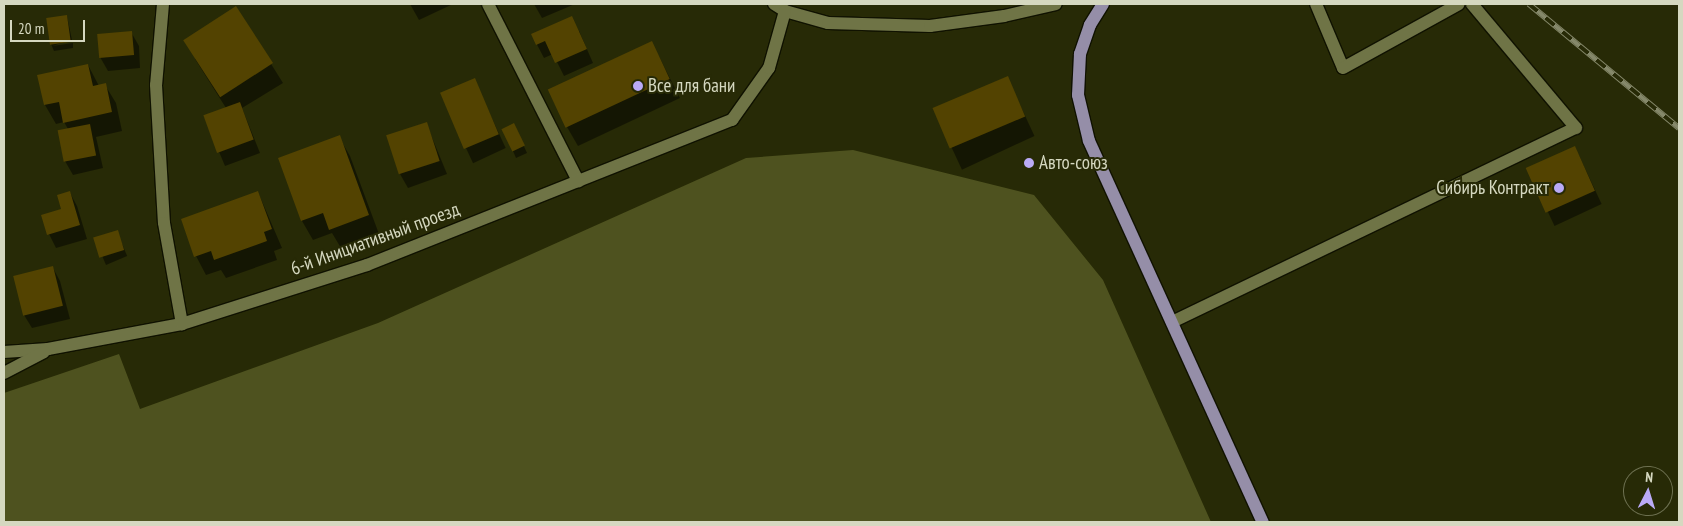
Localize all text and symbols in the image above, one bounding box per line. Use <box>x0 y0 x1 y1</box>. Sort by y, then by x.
scale bar <box>12 10 88 42</box>
text: 20 m <box>18 19 44 38</box>
place label: Все для бани <box>648 75 735 97</box>
marker: Все для бани <box>632 80 644 92</box>
place label: Авто-союз <box>1039 152 1108 174</box>
marker: Авто-союз <box>1023 157 1035 169</box>
place label: Сибирь Контракт <box>1436 177 1549 199</box>
marker: Сибирь Контракт <box>1553 182 1565 194</box>
street label: 6-й Инициативный проезд <box>287 198 463 280</box>
north arrow <box>1623 466 1673 516</box>
text: N <box>1645 468 1654 486</box>

